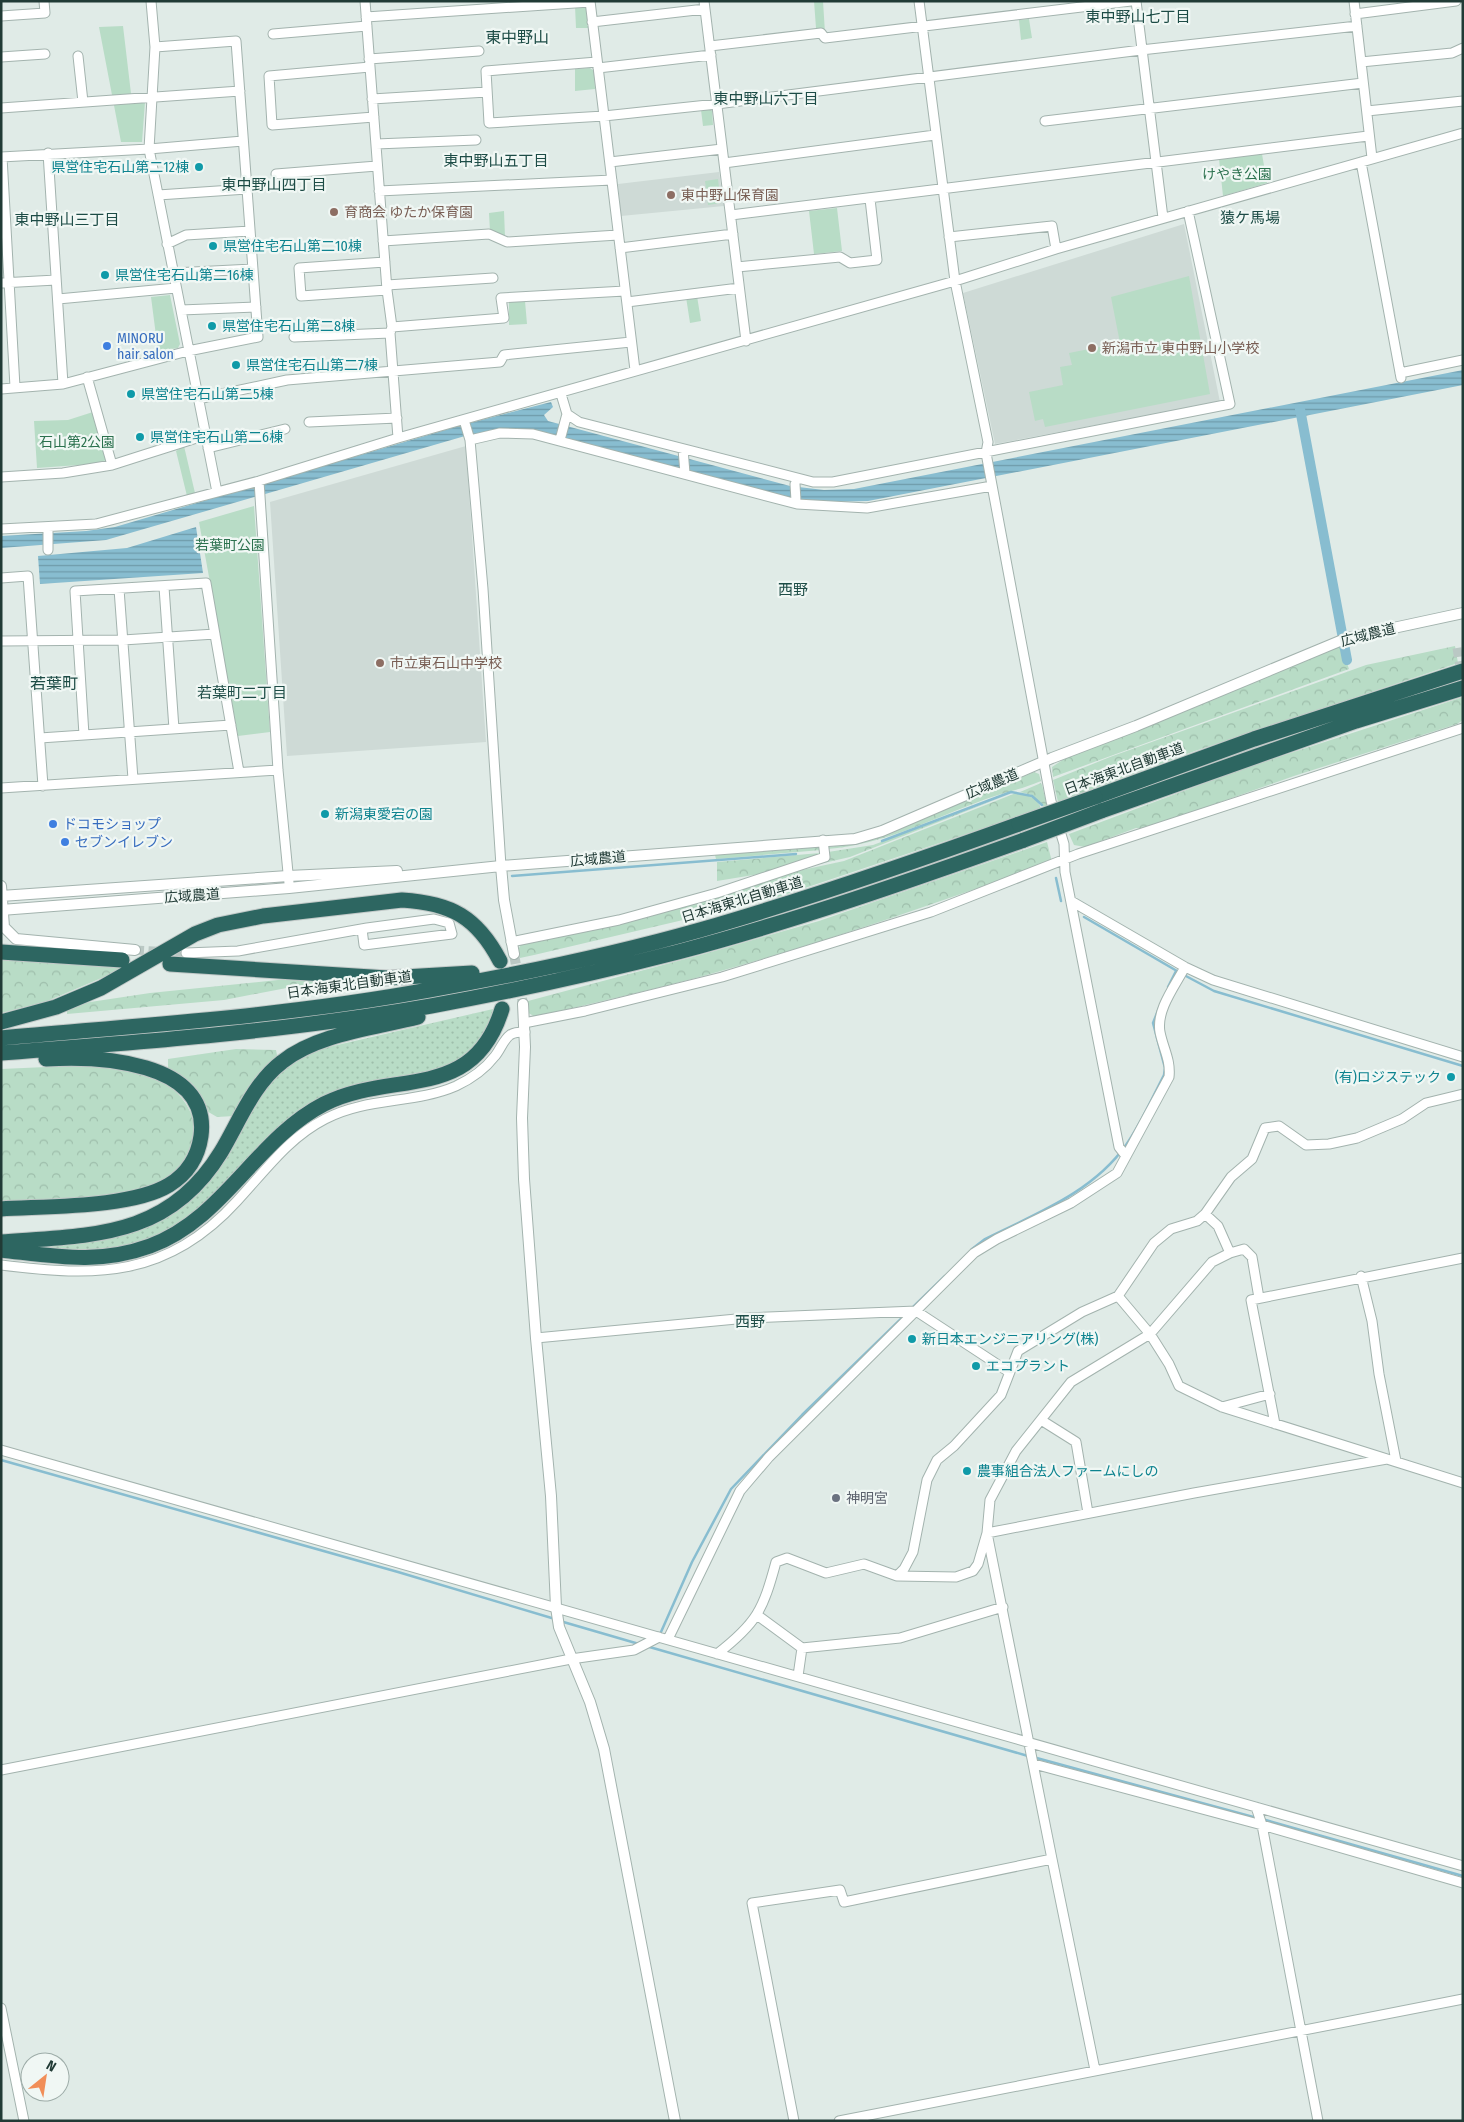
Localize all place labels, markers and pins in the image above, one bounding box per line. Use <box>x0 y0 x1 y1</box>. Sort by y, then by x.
place label: 県営住宅石山第二12棟 <box>51 159 189 176</box>
marker: 県営住宅石山第二12棟 <box>193 161 205 173</box>
place label: 東中野山保育園 <box>681 187 779 204</box>
marker: 東中野山保育園 <box>665 189 677 201</box>
place label: 育商会 ゆたか保育園 <box>344 204 473 221</box>
marker: 育商会 ゆたか保育園 <box>328 206 340 218</box>
place label: 県営住宅石山第二10棟 <box>223 238 362 255</box>
marker: 県営住宅石山第二10棟 <box>207 240 219 252</box>
place label: 県営住宅石山第二16棟 <box>115 267 253 284</box>
marker: 県営住宅石山第二16棟 <box>99 269 111 281</box>
place label: 県営住宅石山第二8棟 <box>222 318 355 335</box>
marker: 県営住宅石山第二8棟 <box>206 320 218 332</box>
place label: MINORU hair salon <box>117 330 174 363</box>
marker: MINORU hair salon <box>101 340 113 352</box>
place label: 新潟市立 東中野山小学校 <box>1102 340 1259 357</box>
marker: 新潟市立 東中野山小学校 <box>1086 342 1098 354</box>
place label: 県営住宅石山第二7棟 <box>246 357 378 374</box>
marker: 県営住宅石山第二7棟 <box>230 359 242 371</box>
place label: 県営住宅石山第二5棟 <box>141 386 273 403</box>
marker: 県営住宅石山第二5棟 <box>125 388 137 400</box>
place label: 県営住宅石山第二6棟 <box>150 429 283 446</box>
marker: 県営住宅石山第二6棟 <box>134 431 146 443</box>
place label: 市立東石山中学校 <box>390 655 502 672</box>
marker: 市立東石山中学校 <box>374 657 386 669</box>
place label: 新潟東愛宕の園 <box>335 806 433 823</box>
marker: 新潟東愛宕の園 <box>319 808 331 820</box>
place label: ドコモショップ <box>63 816 161 833</box>
marker: ドコモショップ <box>47 818 59 830</box>
place label: セブンイレブン <box>75 834 173 851</box>
marker: セブンイレブン <box>59 836 71 848</box>
place label: (有)ロジステック <box>1335 1069 1441 1086</box>
marker: (有)ロジステック <box>1445 1071 1457 1083</box>
place label: 新日本エンジニアリング(株) <box>922 1331 1098 1348</box>
marker: 新日本エンジニアリング(株) <box>906 1333 918 1345</box>
place label: エコプラント <box>986 1358 1070 1375</box>
marker: エコプラント <box>970 1360 982 1372</box>
place label: 農事組合法人ファームにしの <box>977 1463 1159 1480</box>
marker: 農事組合法人ファームにしの <box>961 1465 973 1477</box>
place label: 神明宮 <box>846 1490 888 1507</box>
marker: 神明宮 <box>830 1492 842 1504</box>

